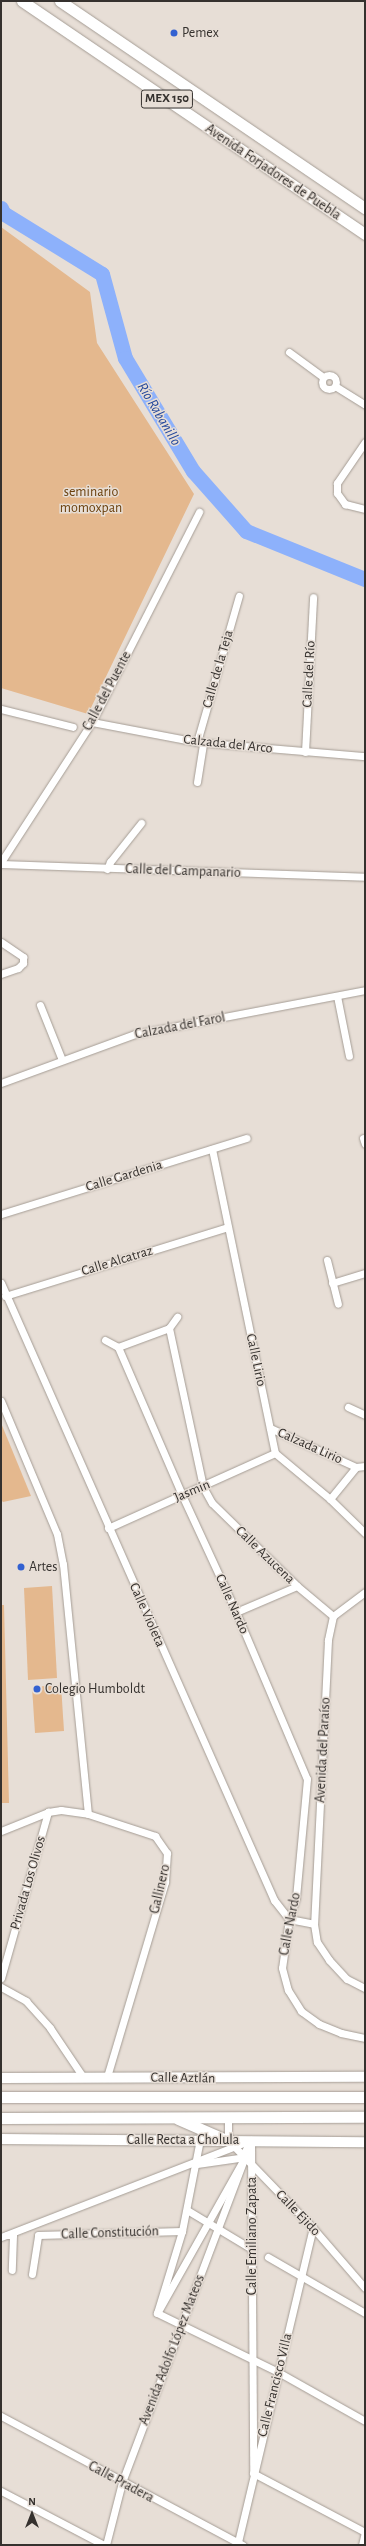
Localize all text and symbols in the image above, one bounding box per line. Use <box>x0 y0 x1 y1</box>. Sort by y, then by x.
place label: Pemex <box>182 25 219 41</box>
marker: Pemex <box>169 28 179 38</box>
road number: MEX 150 <box>140 88 194 110</box>
street label: Avenida Forjadores de Puebla <box>202 120 344 224</box>
water label: Río Rabanillo <box>133 379 185 449</box>
park label: seminario momoxpan <box>60 484 122 516</box>
street label: Calle de la Teja <box>199 628 237 710</box>
street label: Calle del Río <box>299 640 319 708</box>
street label: Calle del Puente <box>79 648 135 734</box>
street label: Calzada del Arco <box>183 731 273 757</box>
street label: Calle del Campanario <box>125 861 241 881</box>
street label: Calzada del Farol <box>133 1009 227 1043</box>
street label: Calle Gardenia <box>84 1156 164 1196</box>
street label: Calle Alcatraz <box>79 1242 155 1280</box>
street label: Calle Lirio <box>242 1332 270 1388</box>
street label: Calzada Lirio <box>275 1424 345 1468</box>
street label: Jasmin <box>171 1476 213 1506</box>
street label: Calle Azucena <box>232 1523 298 1587</box>
place label: Artes <box>29 1559 57 1575</box>
marker: Artes <box>16 1562 26 1572</box>
street label: Calle Nardo <box>211 1571 253 1637</box>
street label: Calle Violeta <box>125 1580 169 1650</box>
place label: Colegio Humboldt <box>45 1681 145 1697</box>
marker: Colegio Humboldt <box>32 1684 42 1694</box>
street label: Avenida del Paraíso <box>312 1697 334 1803</box>
street label: Privada Los Olivos <box>7 1834 49 1932</box>
street label: Gallinero <box>146 1863 174 1915</box>
street label: Calle Nardo <box>276 1891 304 1957</box>
street label: Calle Aztlán <box>150 2069 216 2087</box>
street label: Calle Recta a Cholula <box>127 2132 239 2148</box>
street label: Calle Emiliano Zapata <box>244 2177 260 2295</box>
street label: Calle Ejido <box>272 2187 324 2239</box>
street label: Calle Constitución <box>61 2223 159 2243</box>
street label: Avenida Adolfo López Mateos <box>136 2273 208 2427</box>
street label: Calle Francisco Villa <box>254 2331 296 2439</box>
street label: Calle Pradera <box>85 2458 157 2506</box>
north arrow <box>12 2494 52 2534</box>
text: N <box>28 2496 36 2507</box>

